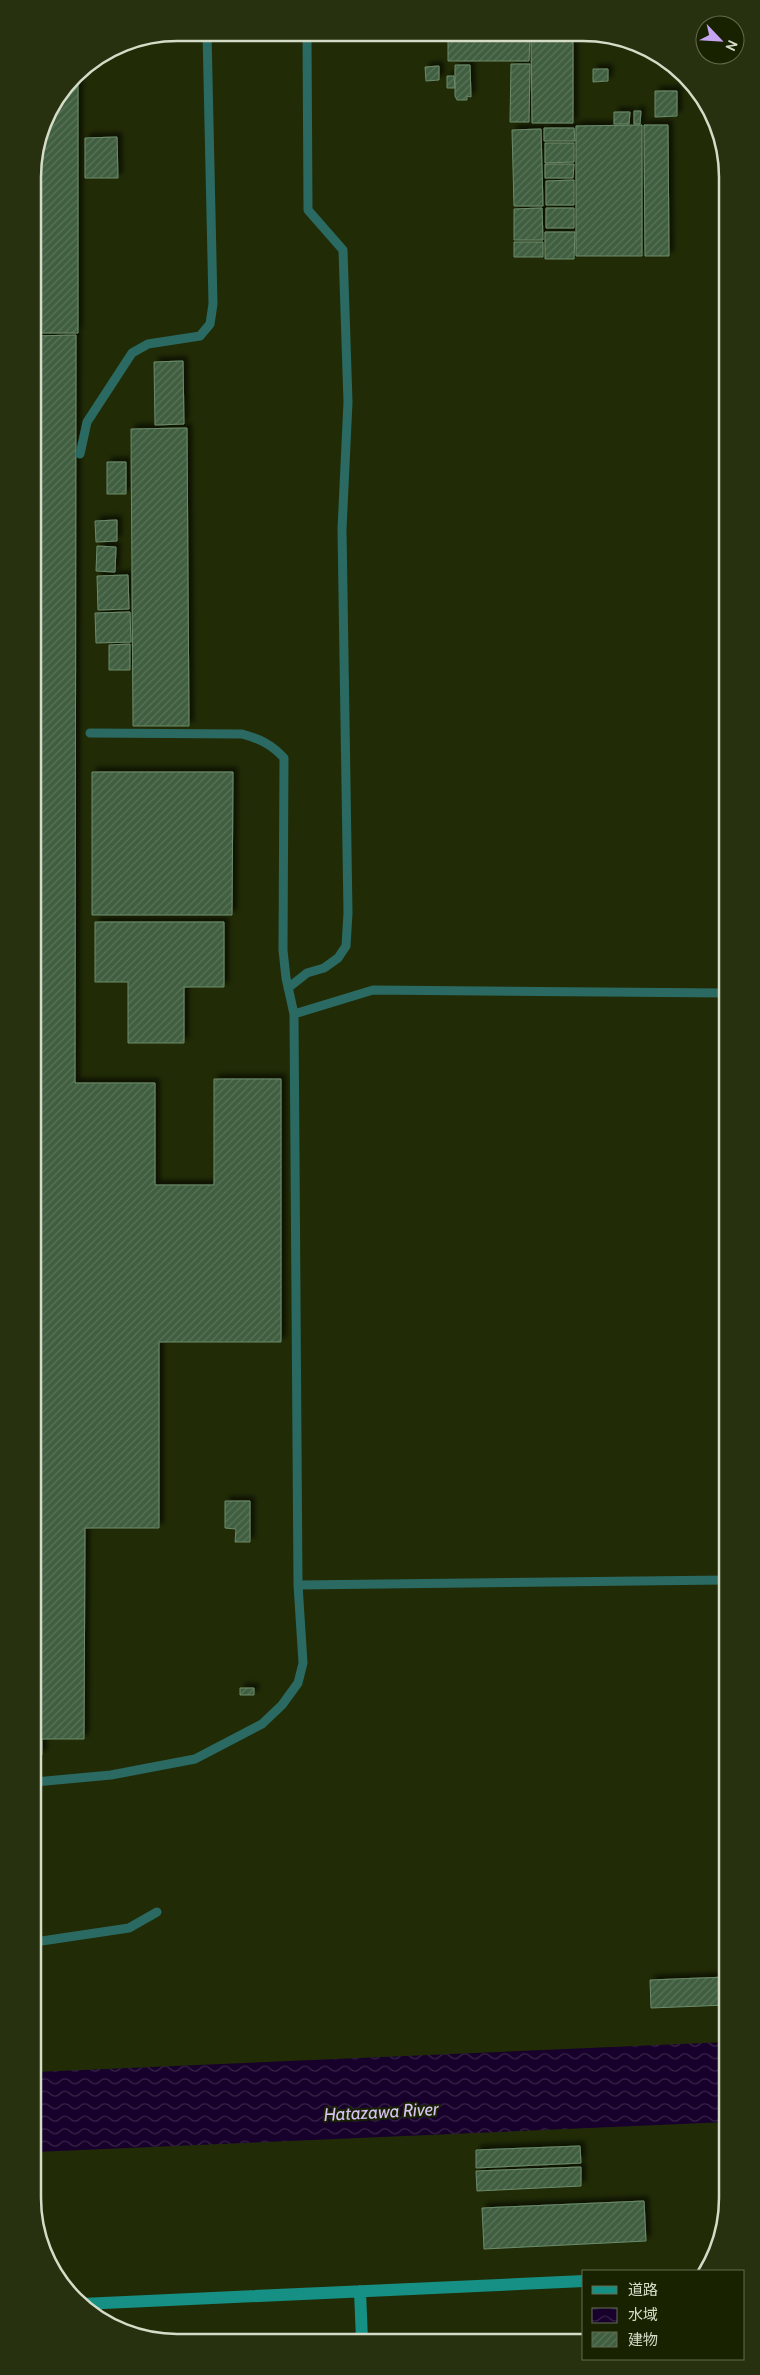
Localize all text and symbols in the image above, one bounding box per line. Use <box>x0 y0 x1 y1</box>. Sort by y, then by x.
north arrow <box>695 15 745 65</box>
text: N <box>722 37 742 54</box>
water label: Hatazawa River <box>323 2098 440 2126</box>
legend <box>582 2270 745 2360</box>
text: 道路 <box>628 2281 658 2299</box>
text: 水域 <box>628 2306 658 2324</box>
text: 建物 <box>628 2331 658 2349</box>

